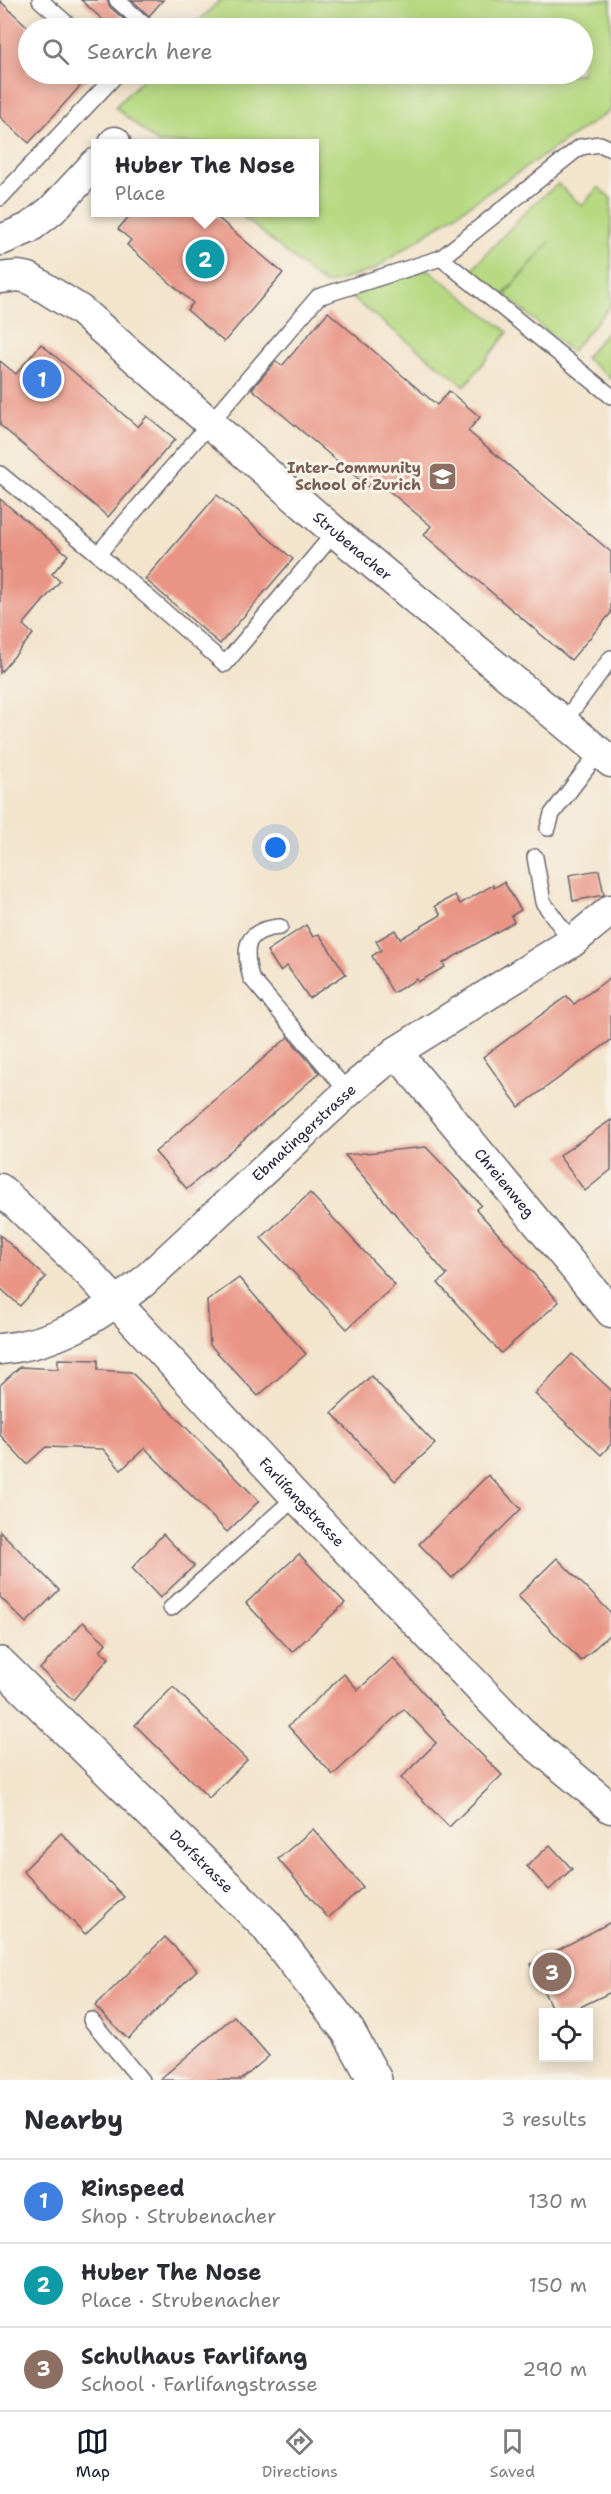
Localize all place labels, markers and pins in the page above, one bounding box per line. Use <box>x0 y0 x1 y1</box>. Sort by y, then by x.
pin: 2 <box>186 236 224 282</box>
pin: 1 <box>22 356 62 401</box>
place label: Inter-Community School of Zurich <box>287 458 421 495</box>
school or university icon: Inter-Community School of Zurich <box>426 461 458 493</box>
pin: 3 <box>532 1950 572 1994</box>

